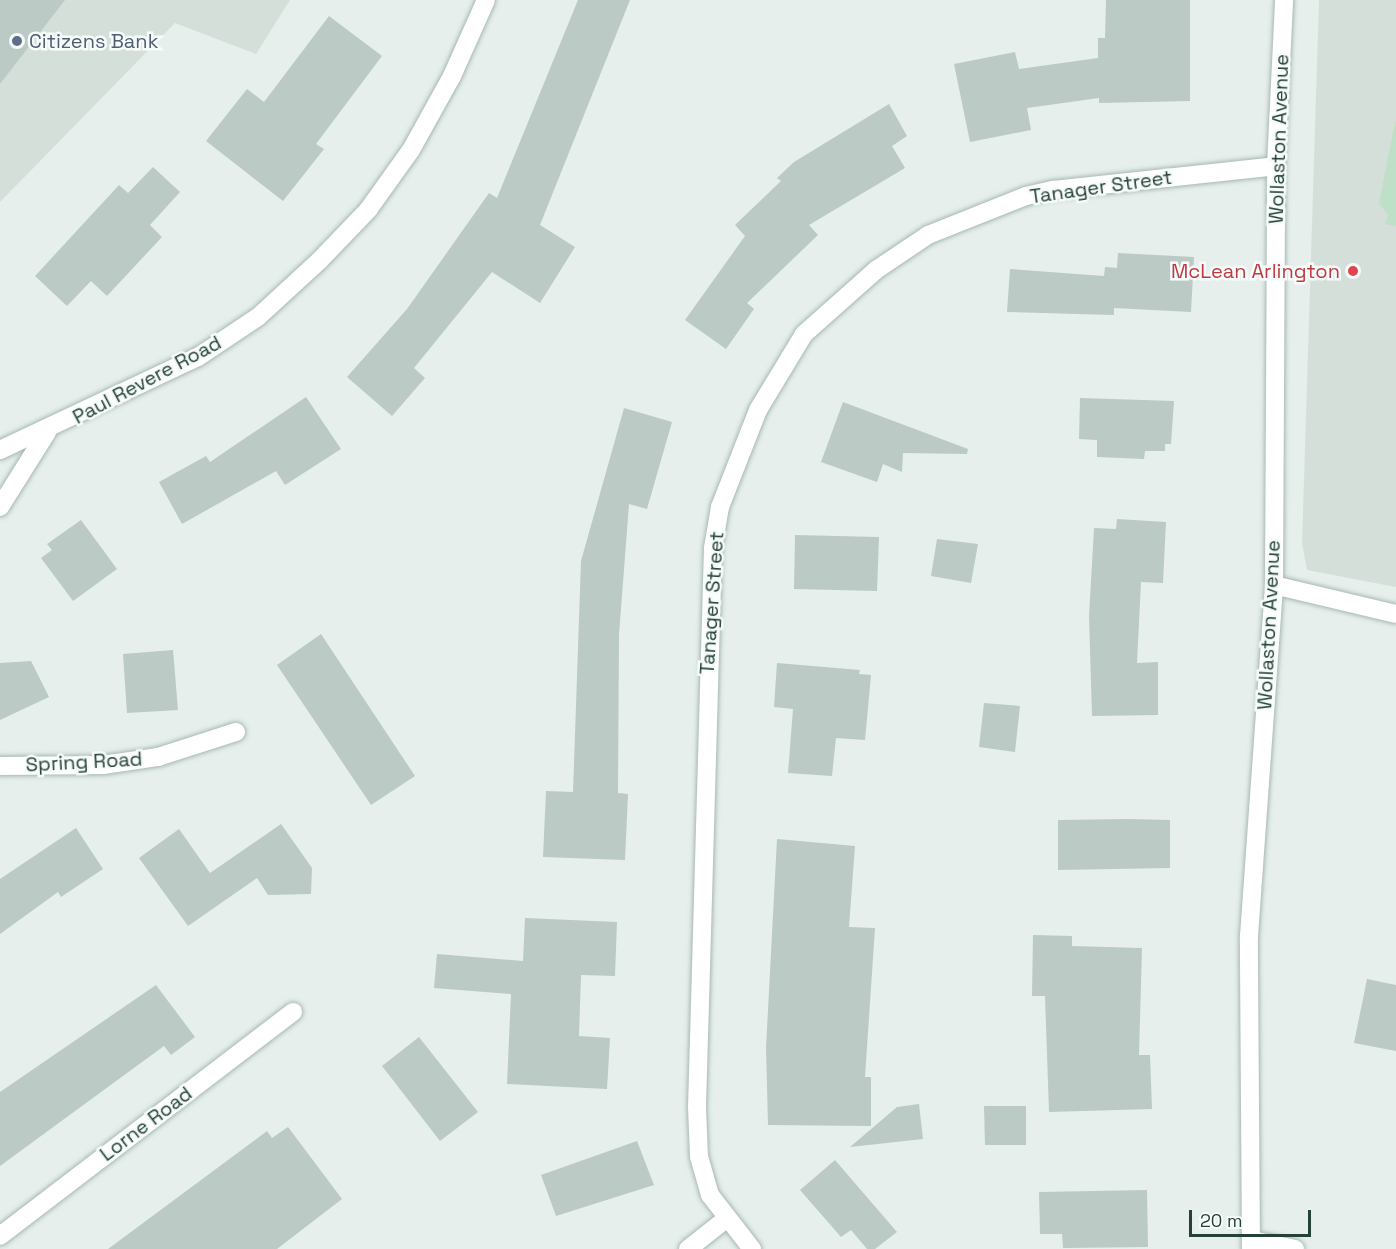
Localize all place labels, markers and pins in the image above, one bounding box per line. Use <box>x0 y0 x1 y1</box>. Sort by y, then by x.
place label: Citizens Bank <box>29 29 158 53</box>
marker: Citizens Bank <box>10 34 24 48</box>
place label: McLean Arlington <box>1171 259 1340 283</box>
marker: McLean Arlington <box>1344 262 1362 280</box>

